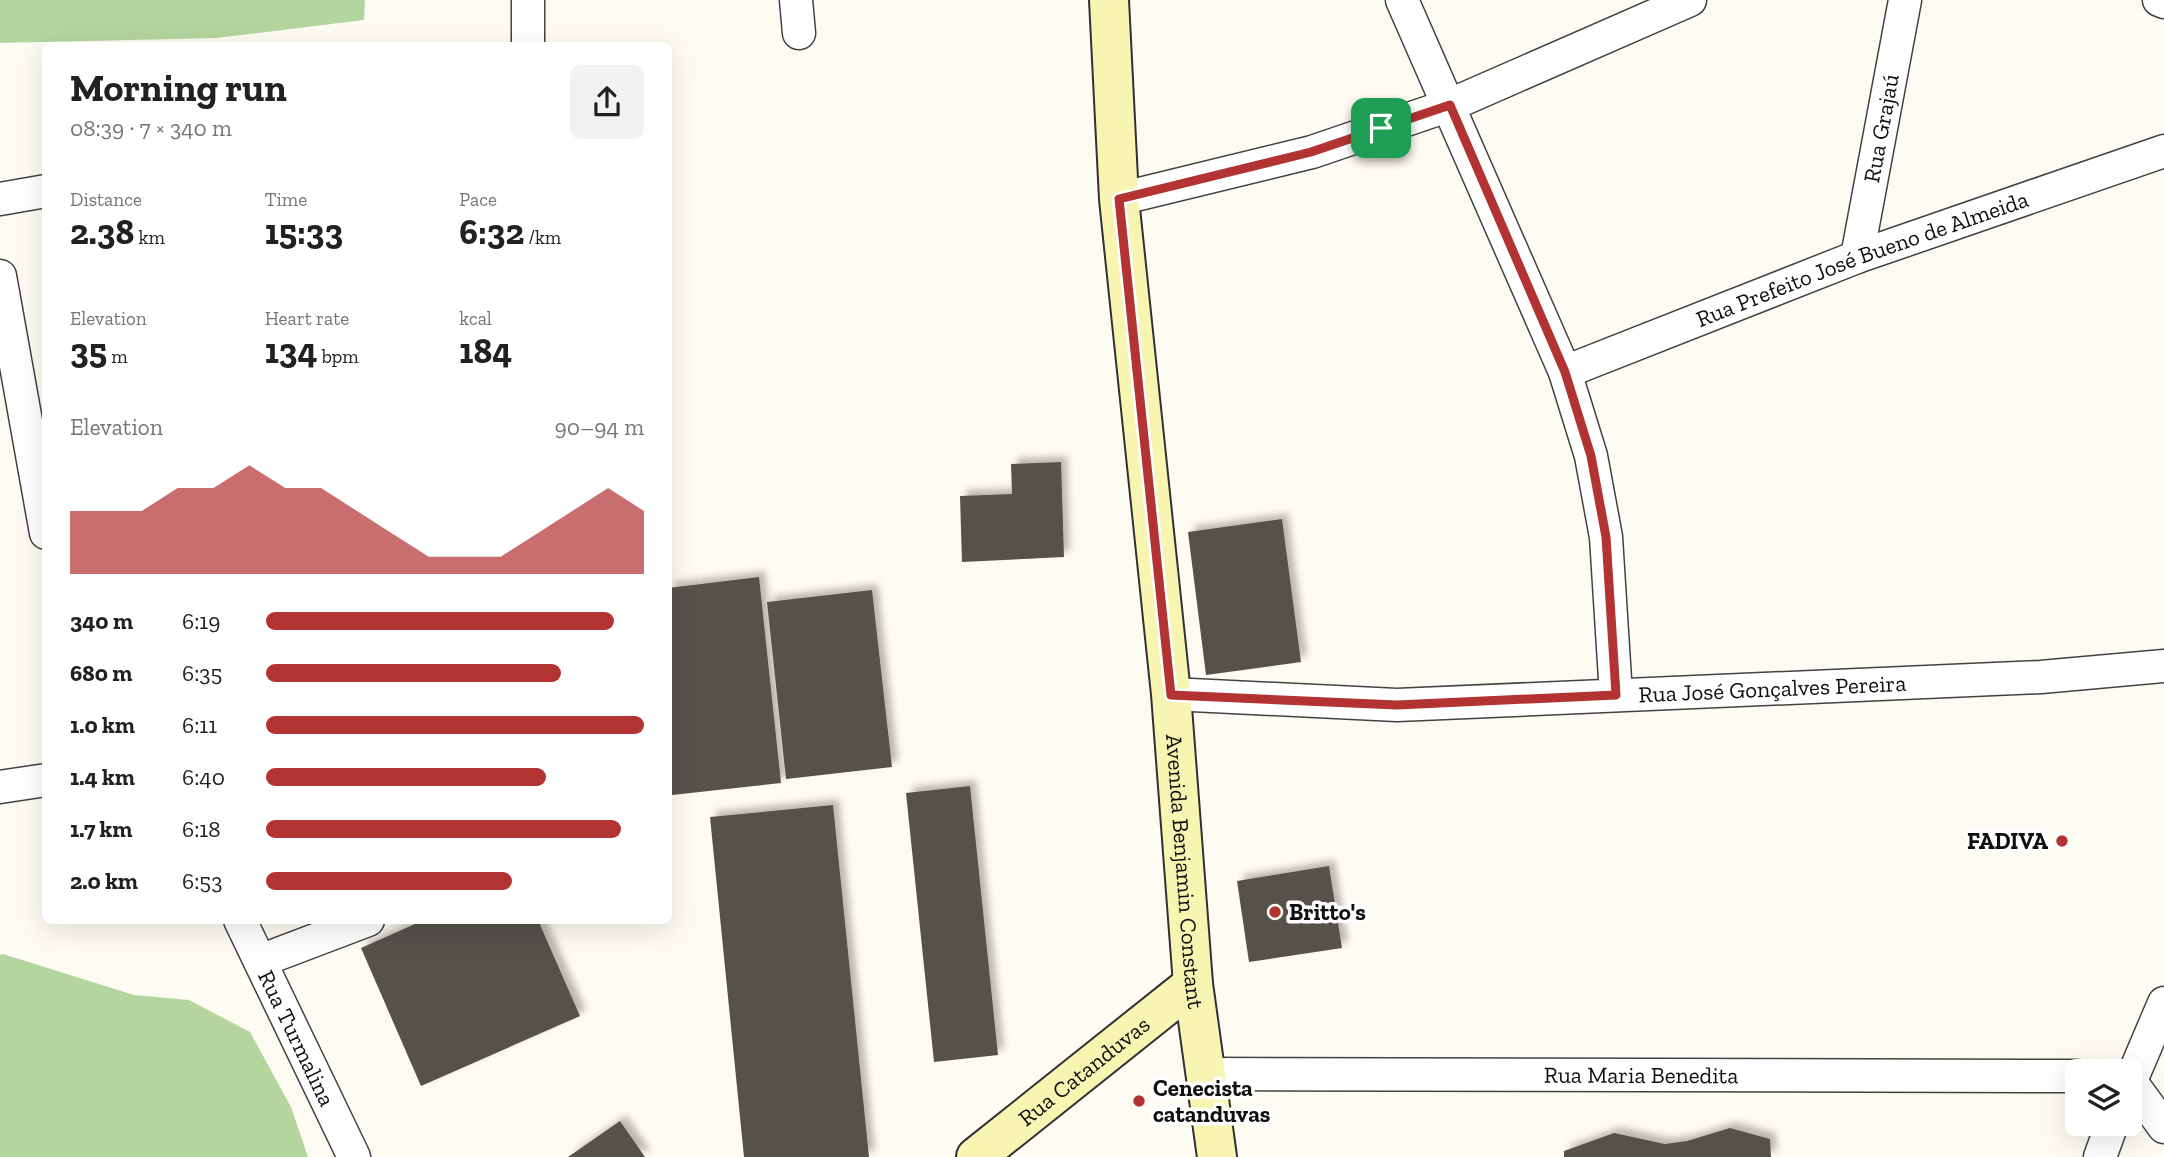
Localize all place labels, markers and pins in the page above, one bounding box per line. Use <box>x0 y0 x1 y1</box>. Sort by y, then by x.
pin <box>1351 98 1411 158</box>
place label: FADIVA <box>1967 827 2048 855</box>
marker: FADIVA <box>2054 833 2070 849</box>
place label: Britto's <box>1289 898 1366 926</box>
marker: Britto's <box>1267 904 1283 920</box>
place label: Cenecista catanduvas <box>1153 1074 1270 1128</box>
marker: Cenecista catanduvas <box>1131 1093 1147 1109</box>

